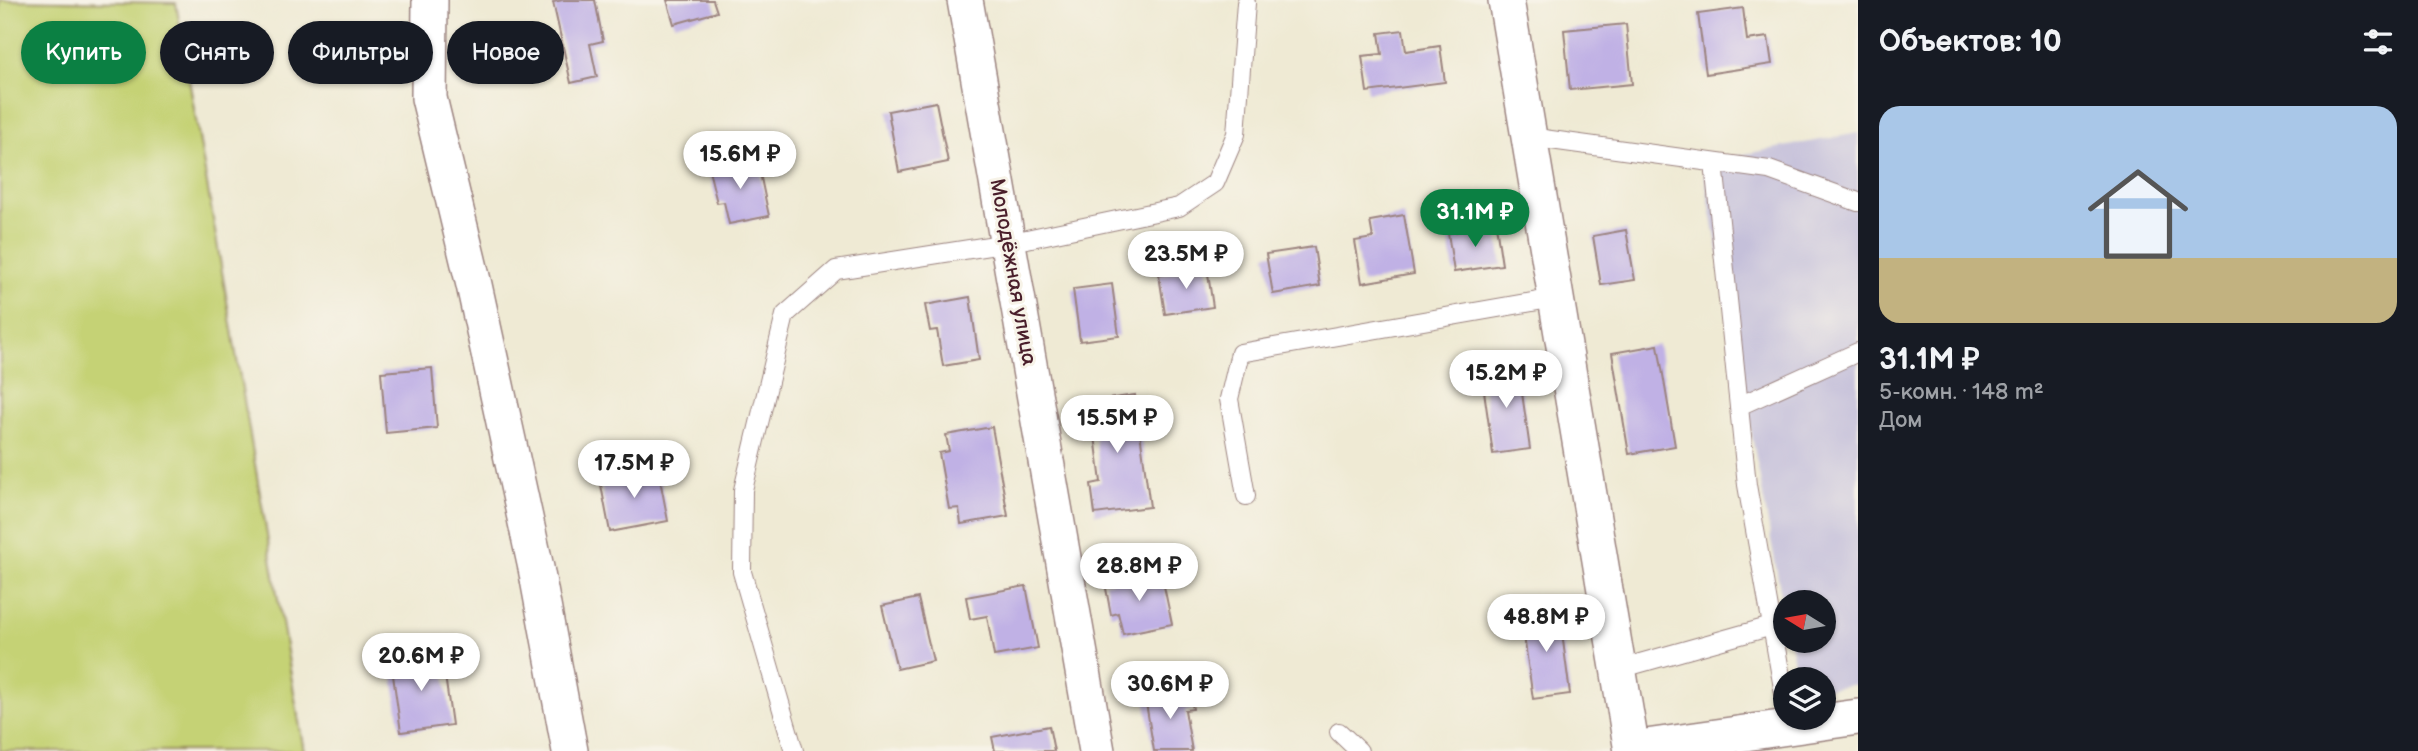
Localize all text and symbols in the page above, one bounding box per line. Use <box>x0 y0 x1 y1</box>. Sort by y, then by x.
chip: Купить <box>21 21 146 84</box>
chip: Снять <box>160 21 274 84</box>
chip: Фильтры <box>288 21 433 84</box>
chip: Новое <box>447 21 564 84</box>
icon: filters <box>2359 23 2397 61</box>
text: Объектов: 10 <box>1879 24 2062 60</box>
pin: 15.6M ₽ <box>675 132 805 191</box>
text: 15.6M ₽ <box>699 140 781 168</box>
icon: home <box>2075 151 2201 277</box>
street label: Молодёжная улица <box>984 177 1042 368</box>
pin: 31.1M ₽ <box>1410 190 1540 249</box>
text: 31.1M ₽ <box>1436 198 1514 226</box>
pin: 23.5M ₽ <box>1121 232 1251 291</box>
text: 23.5M ₽ <box>1144 240 1228 268</box>
text: 31.1M ₽ <box>1879 342 1980 378</box>
pin: 15.2M ₽ <box>1441 350 1571 410</box>
text: 15.2M ₽ <box>1465 359 1547 387</box>
text: 5-комн. · 148 m² <box>1879 378 2044 406</box>
pin: 15.5M ₽ <box>1052 396 1182 455</box>
text: 15.5M ₽ <box>1077 404 1157 432</box>
text: Дом <box>1879 406 1922 434</box>
pin: 17.5M ₽ <box>569 440 699 500</box>
text: 17.5M ₽ <box>594 449 674 477</box>
pin: 28.8M ₽ <box>1074 544 1204 603</box>
text: 28.8M ₽ <box>1096 552 1182 580</box>
north arrow <box>1773 590 1836 653</box>
map controls <box>1773 590 1836 730</box>
pin: 48.8M ₽ <box>1481 594 1611 654</box>
text: 48.8M ₽ <box>1503 603 1589 631</box>
pin: 20.6M ₽ <box>356 634 486 693</box>
text: 20.6M ₽ <box>378 642 464 670</box>
pin: 30.6M ₽ <box>1105 662 1235 721</box>
button: layers <box>1773 667 1836 730</box>
text: 30.6M ₽ <box>1127 670 1213 698</box>

